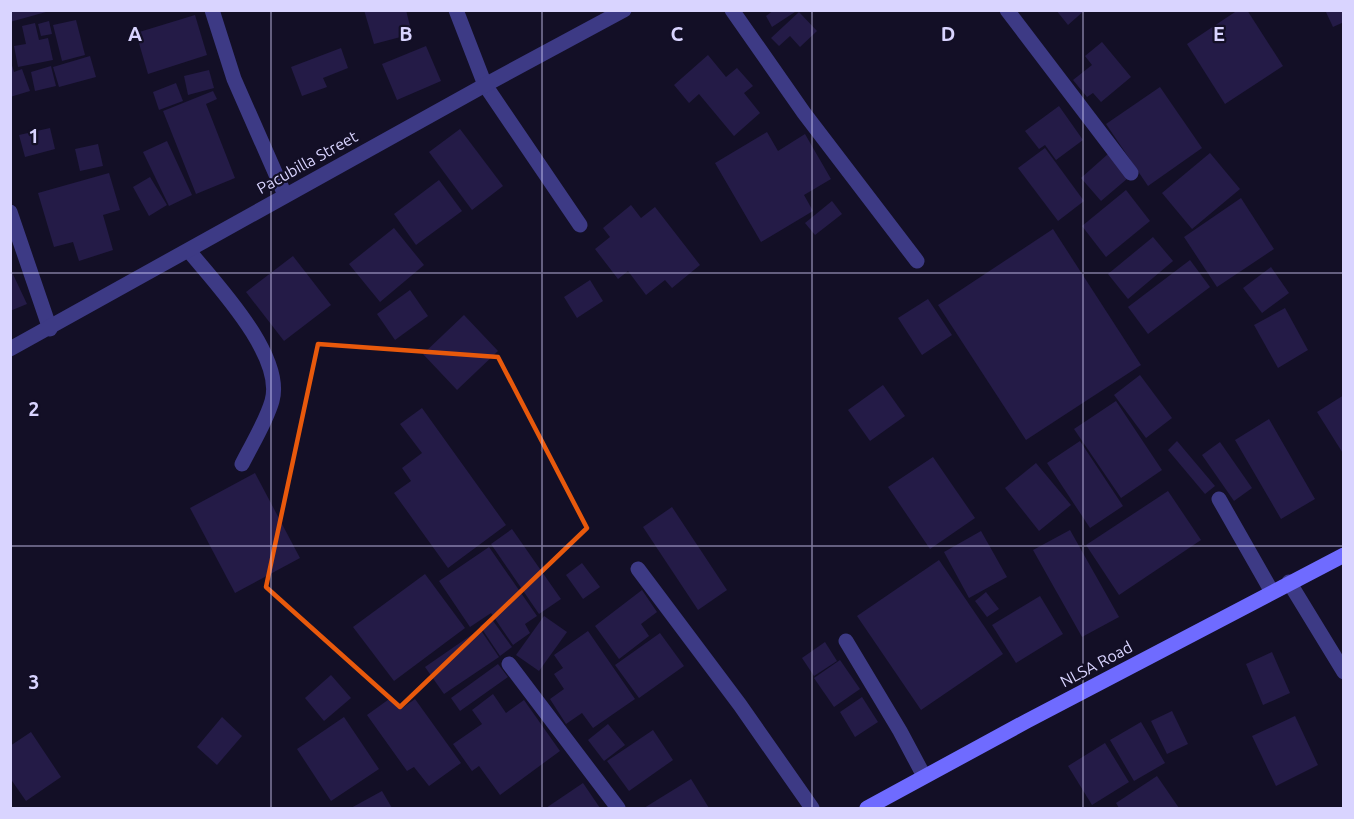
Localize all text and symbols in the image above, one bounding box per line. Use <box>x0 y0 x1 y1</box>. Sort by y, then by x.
text: A <box>128 22 142 45</box>
text: B <box>399 22 413 45</box>
text: C <box>671 22 684 45</box>
text: D <box>941 22 955 45</box>
text: E <box>1213 22 1225 45</box>
text: 1 <box>28 124 40 147</box>
street label: Pacubilla Street <box>253 127 361 197</box>
text: 2 <box>28 397 40 420</box>
street label: NLSA Road <box>1057 637 1135 691</box>
text: 3 <box>28 670 40 693</box>

